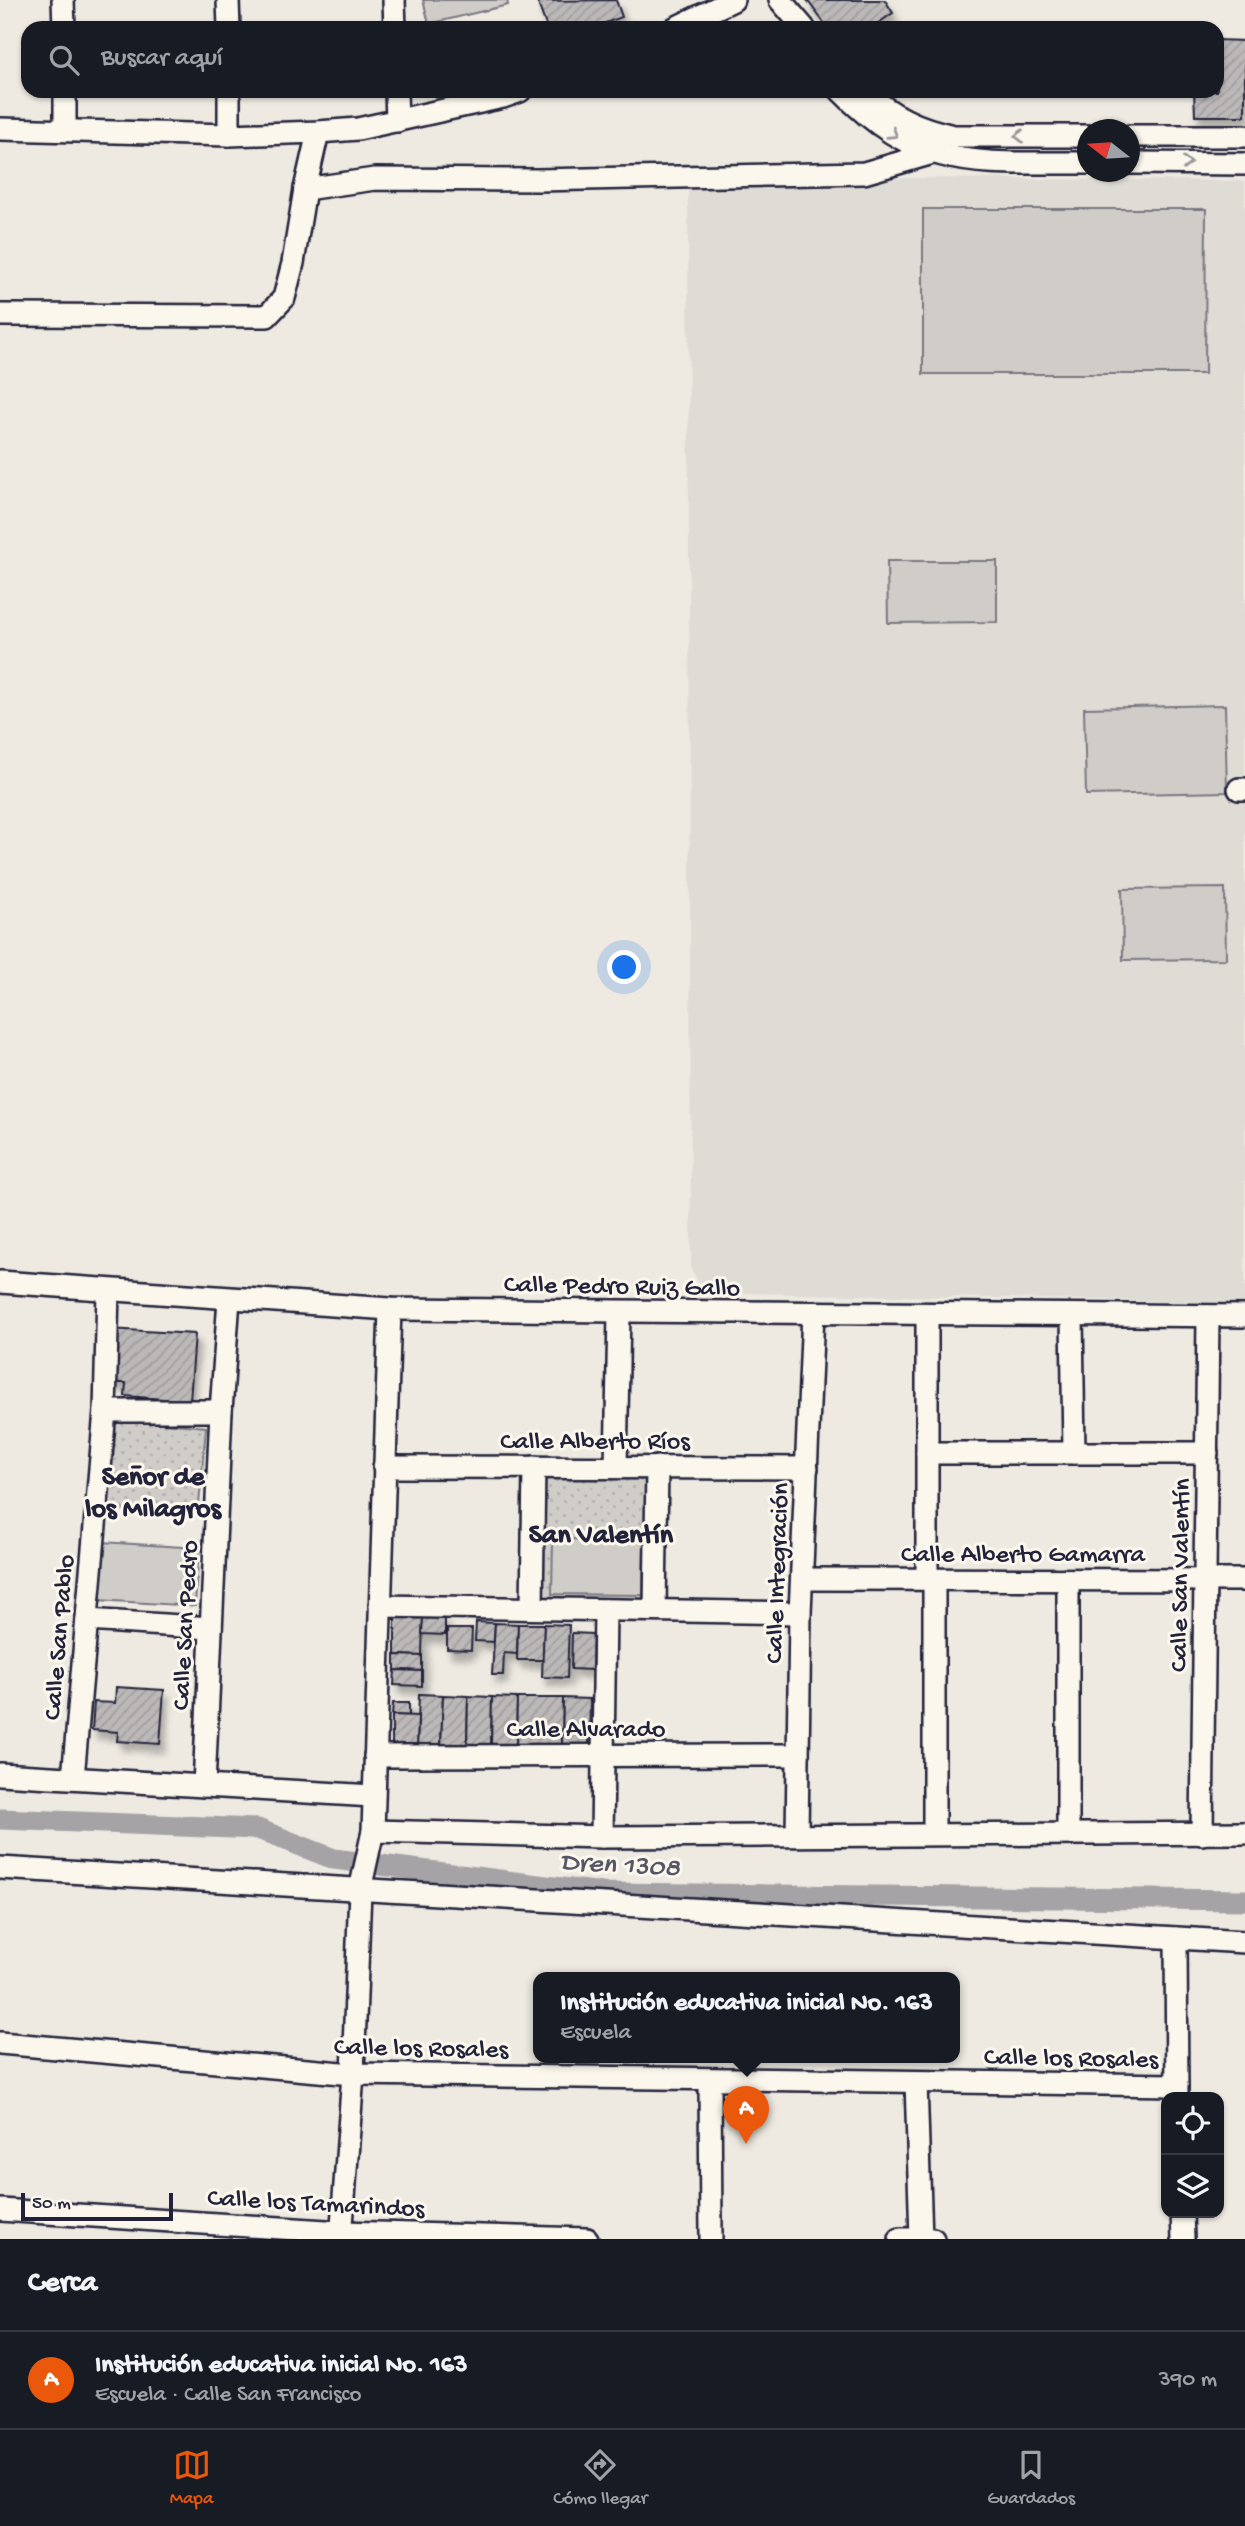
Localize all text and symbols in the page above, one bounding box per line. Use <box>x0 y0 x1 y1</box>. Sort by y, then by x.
search box <box>21 21 1224 98</box>
icon: search <box>45 41 83 79</box>
text: Buscar aquí <box>101 44 223 75</box>
north arrow <box>1077 119 1140 182</box>
one-way arrow <box>886 126 899 139</box>
one-way arrow <box>1014 128 1024 144</box>
one-way arrow <box>1182 156 1193 171</box>
your location <box>607 950 641 984</box>
street label: Calle Pedro Ruiz Gallo <box>504 1271 740 1306</box>
street label: Calle Alberto Ríos <box>500 1428 691 1459</box>
district label: Señor de los Milagros <box>84 1462 222 1527</box>
street label: Calle San Valentín <box>1165 1477 1200 1672</box>
street label: Calle Integración <box>761 1482 798 1664</box>
district label: San Valentín <box>529 1520 674 1553</box>
street label: Calle San Pedro <box>168 1539 207 1711</box>
street label: Calle Alberto Gamarra <box>901 1541 1146 1572</box>
street label: Calle San Pablo <box>39 1553 84 1722</box>
street label: Calle Alvarado <box>507 1716 665 1747</box>
water label: Dren 1308 <box>559 1847 681 1886</box>
popup <box>533 1972 960 2063</box>
text: Institución educativa inicial No. 163 <box>560 1989 933 2020</box>
text: Escuela <box>560 2020 631 2047</box>
street label: Calle los Rosales <box>333 2033 510 2068</box>
street label: Calle los Rosales <box>983 2043 1160 2078</box>
pin: A <box>723 2086 769 2144</box>
map controls <box>1161 2092 1224 2218</box>
button: locate <box>1161 2092 1224 2155</box>
button: layers <box>1161 2155 1224 2218</box>
street label: Calle los Tamarindos <box>206 2184 427 2227</box>
scale bar <box>21 2190 173 2222</box>
text: 50 m <box>32 2193 71 2216</box>
text: Cerca <box>28 2267 97 2302</box>
text: Institución educativa inicial No. 163 <box>95 2351 468 2382</box>
text: A <box>44 2367 58 2394</box>
text: 390 m <box>1159 2367 1217 2394</box>
text: Escuela · Calle San Francisco <box>95 2382 361 2409</box>
tab: Mapa <box>170 2446 214 2511</box>
tab: Cómo llegar <box>553 2446 648 2511</box>
tab: Guardados <box>987 2446 1075 2511</box>

